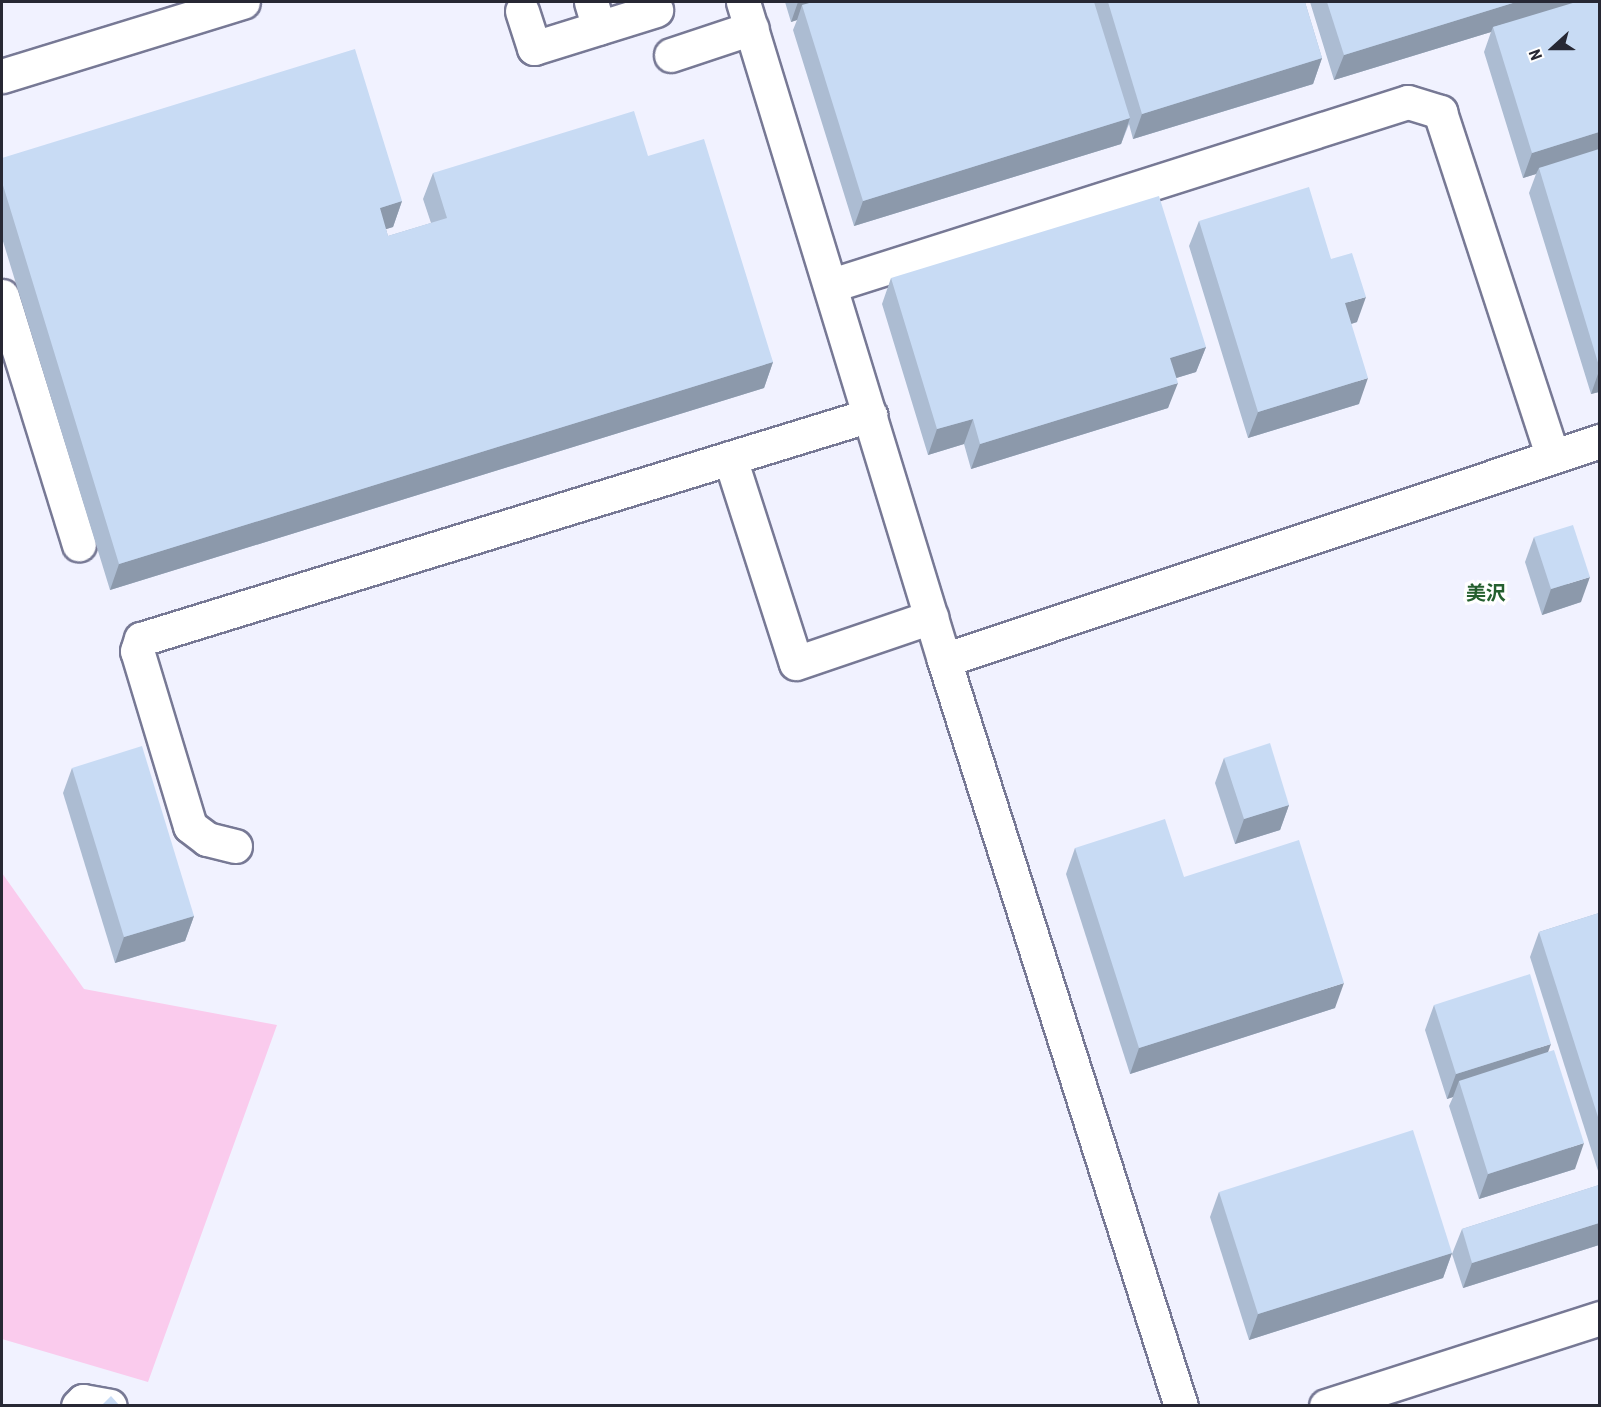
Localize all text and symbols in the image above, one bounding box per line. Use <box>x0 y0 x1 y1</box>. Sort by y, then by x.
north arrow <box>1523 18 1583 78</box>
text: N <box>1525 47 1546 63</box>
district label: 美沢 <box>1466 581 1506 605</box>

